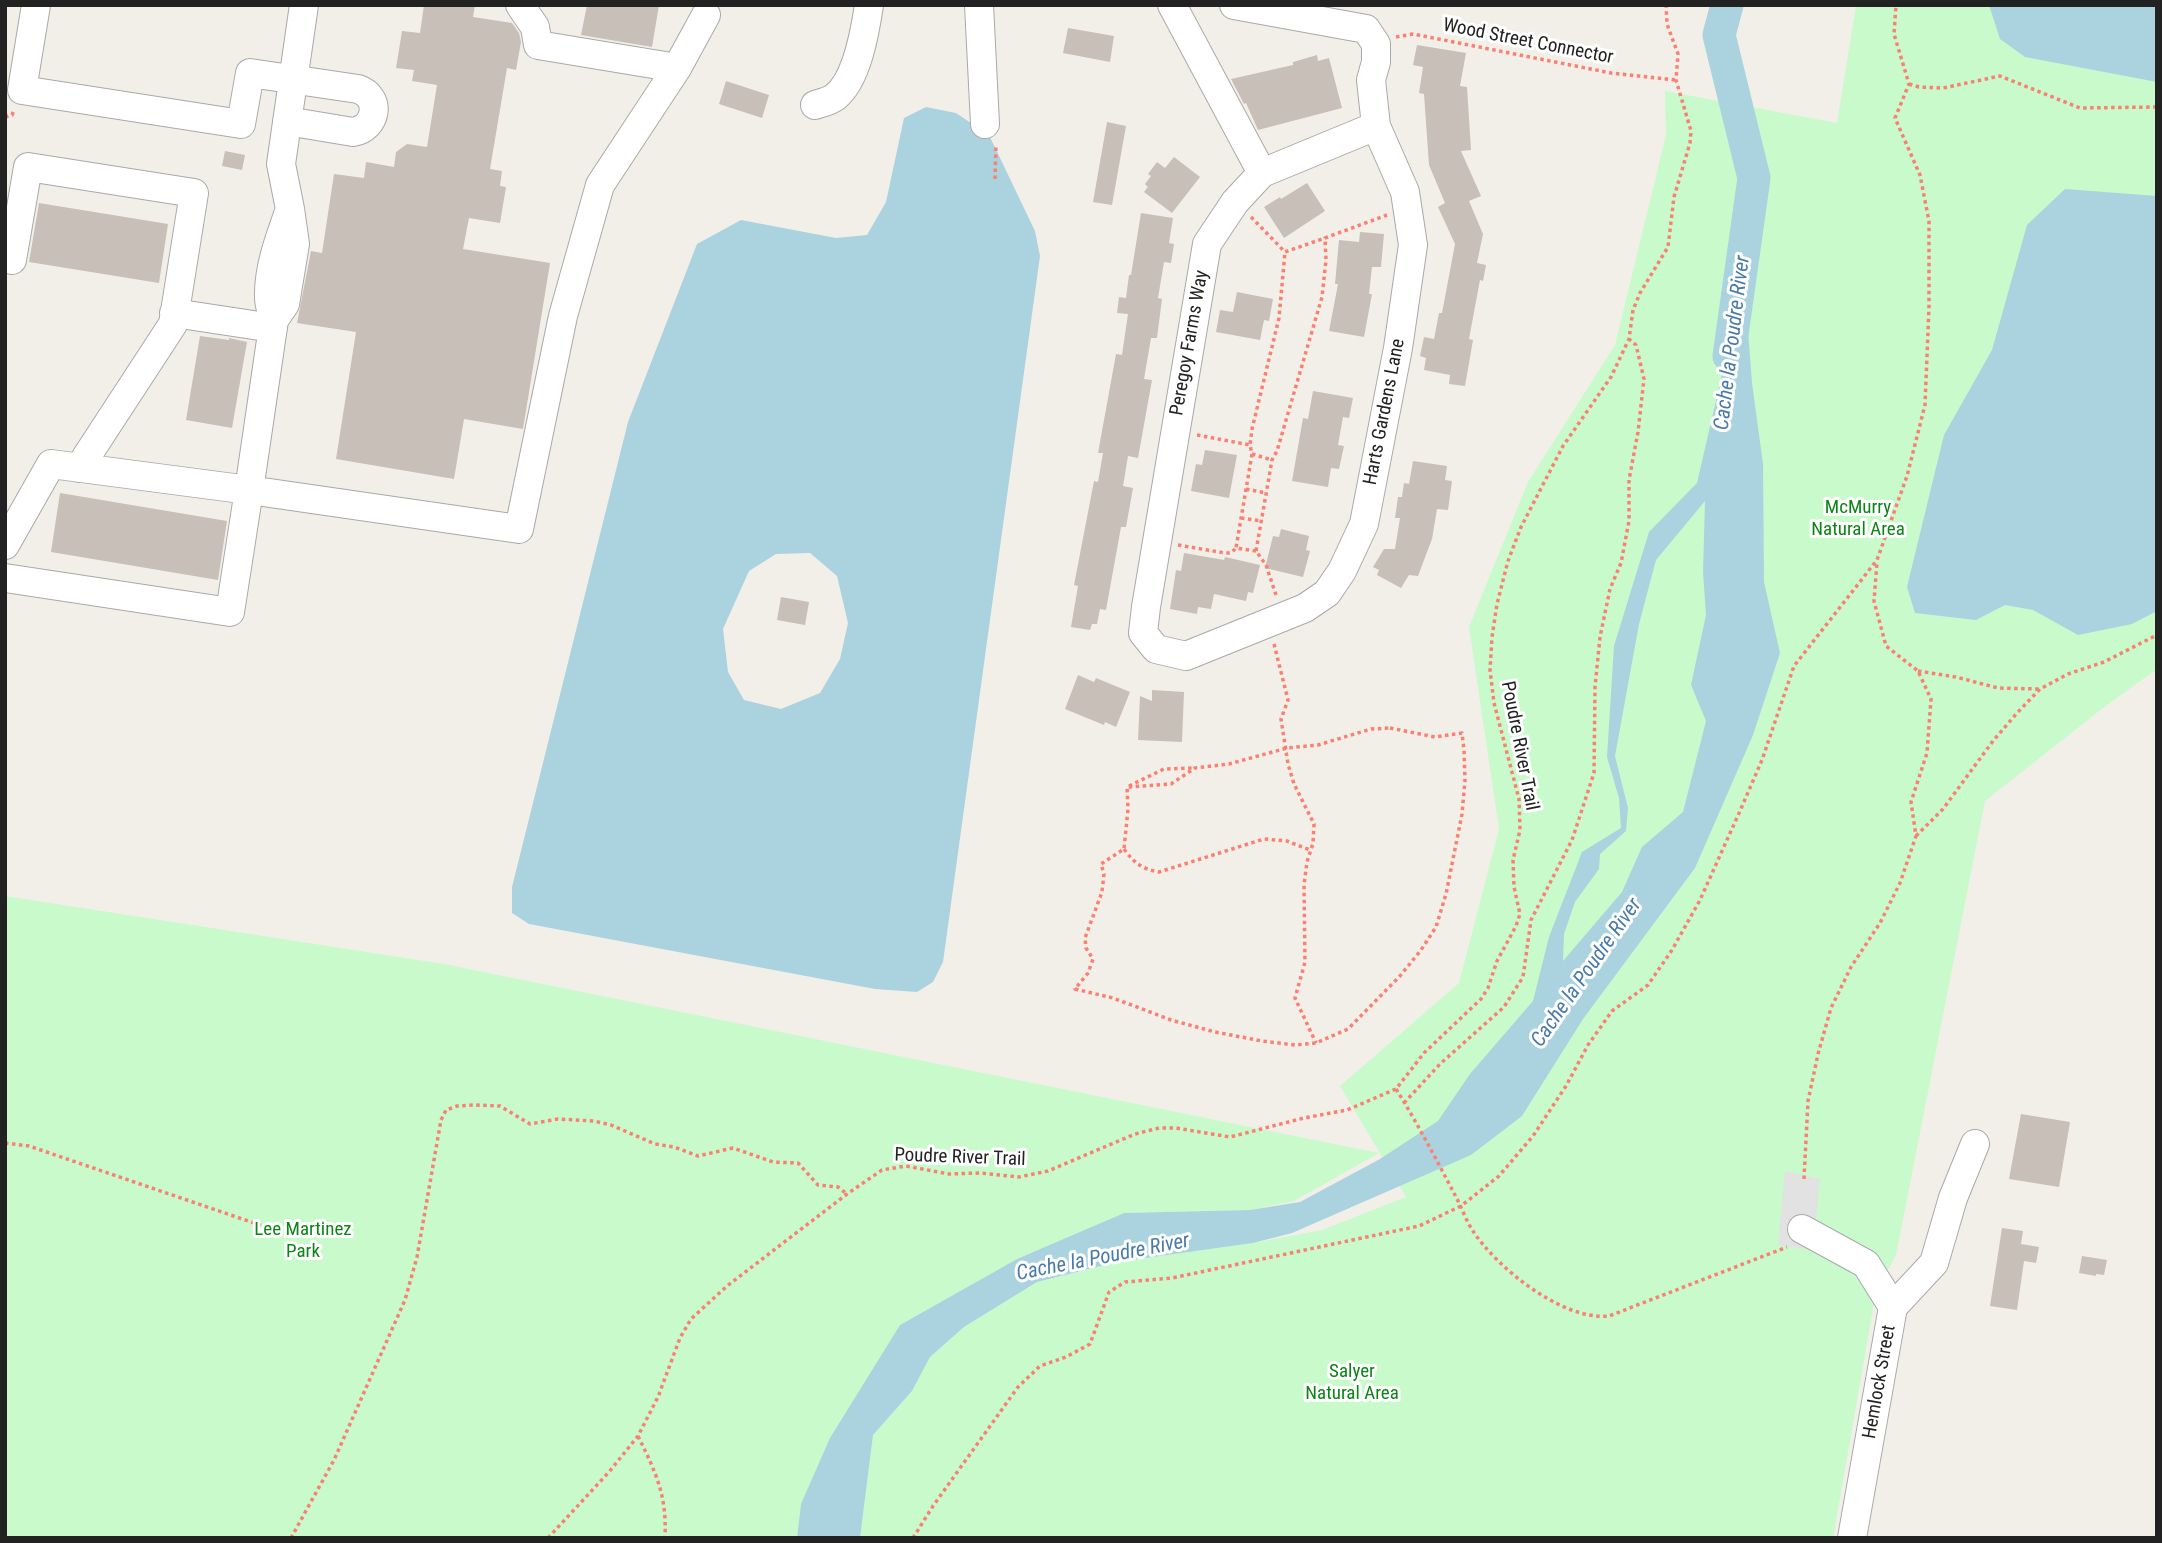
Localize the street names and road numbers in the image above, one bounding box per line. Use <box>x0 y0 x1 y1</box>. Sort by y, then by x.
street label: Wood Street Connector <box>1441 14 1615 70</box>
street label: Peregoy Farms Way <box>1166 269 1214 417</box>
street label: Harts Gardens Lane <box>1360 337 1410 487</box>
street label: Poudre River Trail <box>1495 679 1543 813</box>
street label: Poudre River Trail <box>894 1144 1026 1172</box>
street label: Hemlock Street <box>1859 1323 1901 1441</box>

